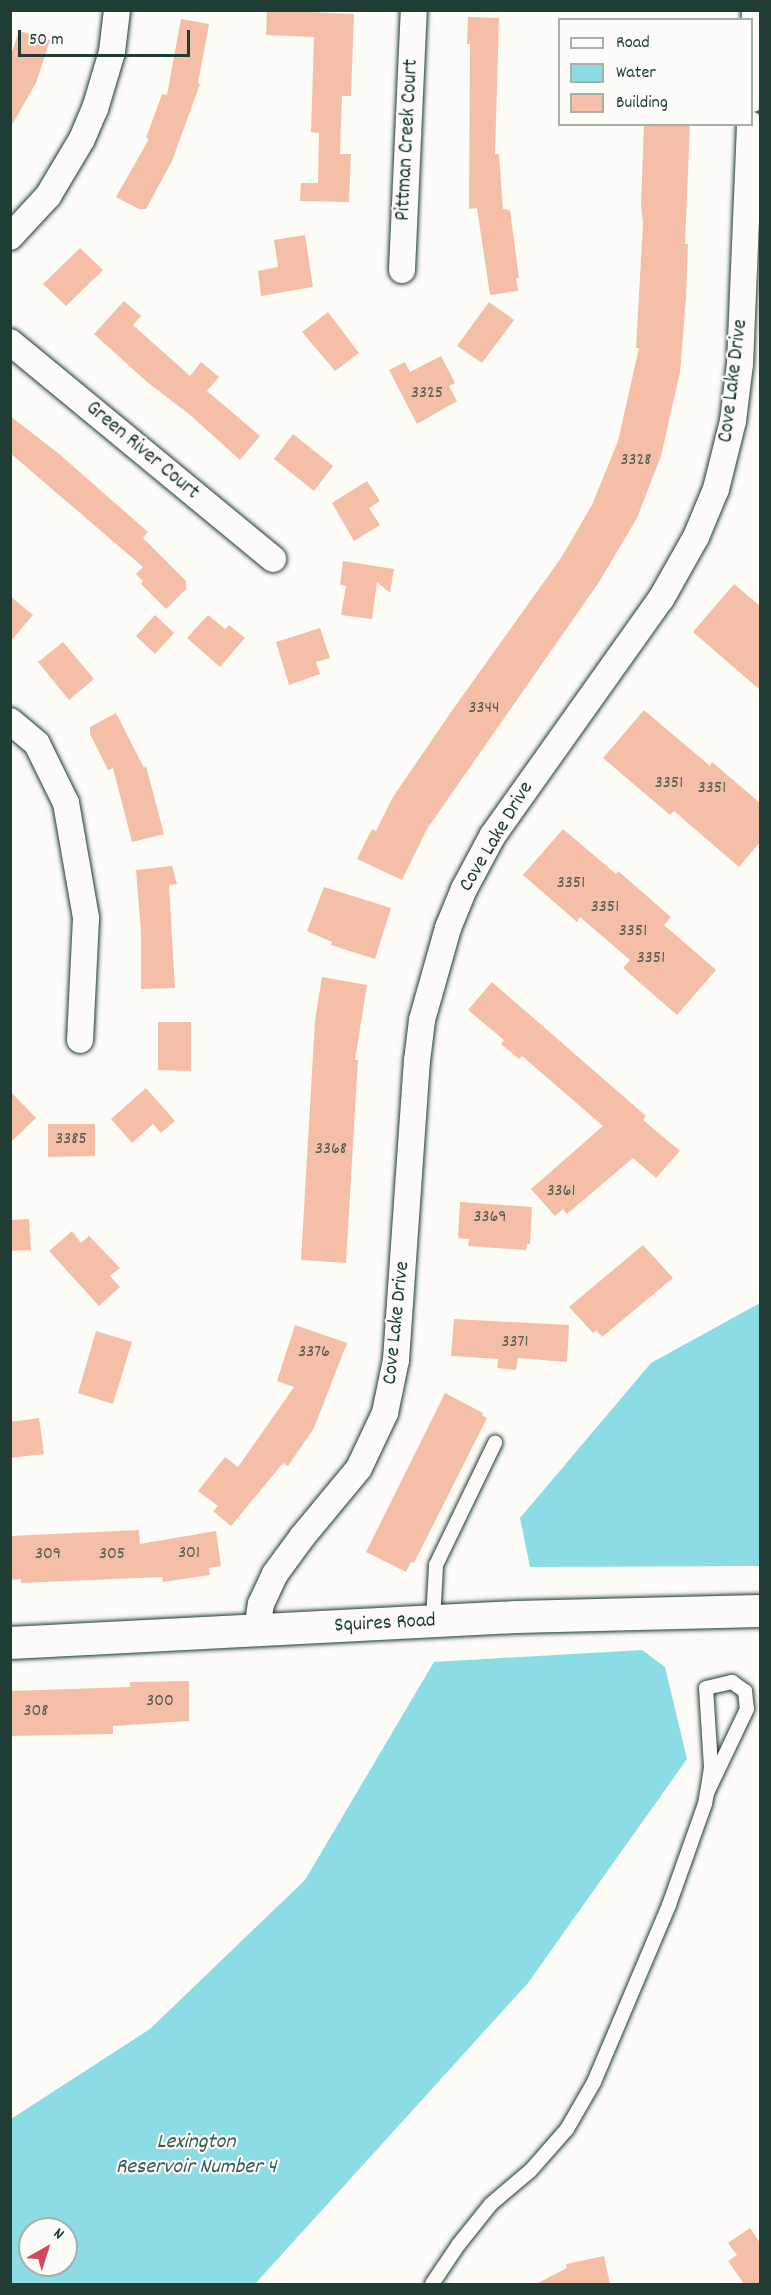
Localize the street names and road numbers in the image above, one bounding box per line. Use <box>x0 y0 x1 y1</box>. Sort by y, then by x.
street label: Pittman Creek Court <box>391 58 425 222</box>
street label: Cove Lake Drive <box>714 318 754 444</box>
street label: Green River Court <box>80 396 204 506</box>
street label: Cove Lake Drive <box>454 777 540 897</box>
street label: Cove Lake Drive <box>378 1260 416 1386</box>
street label: Squires Road <box>334 1609 436 1639</box>

